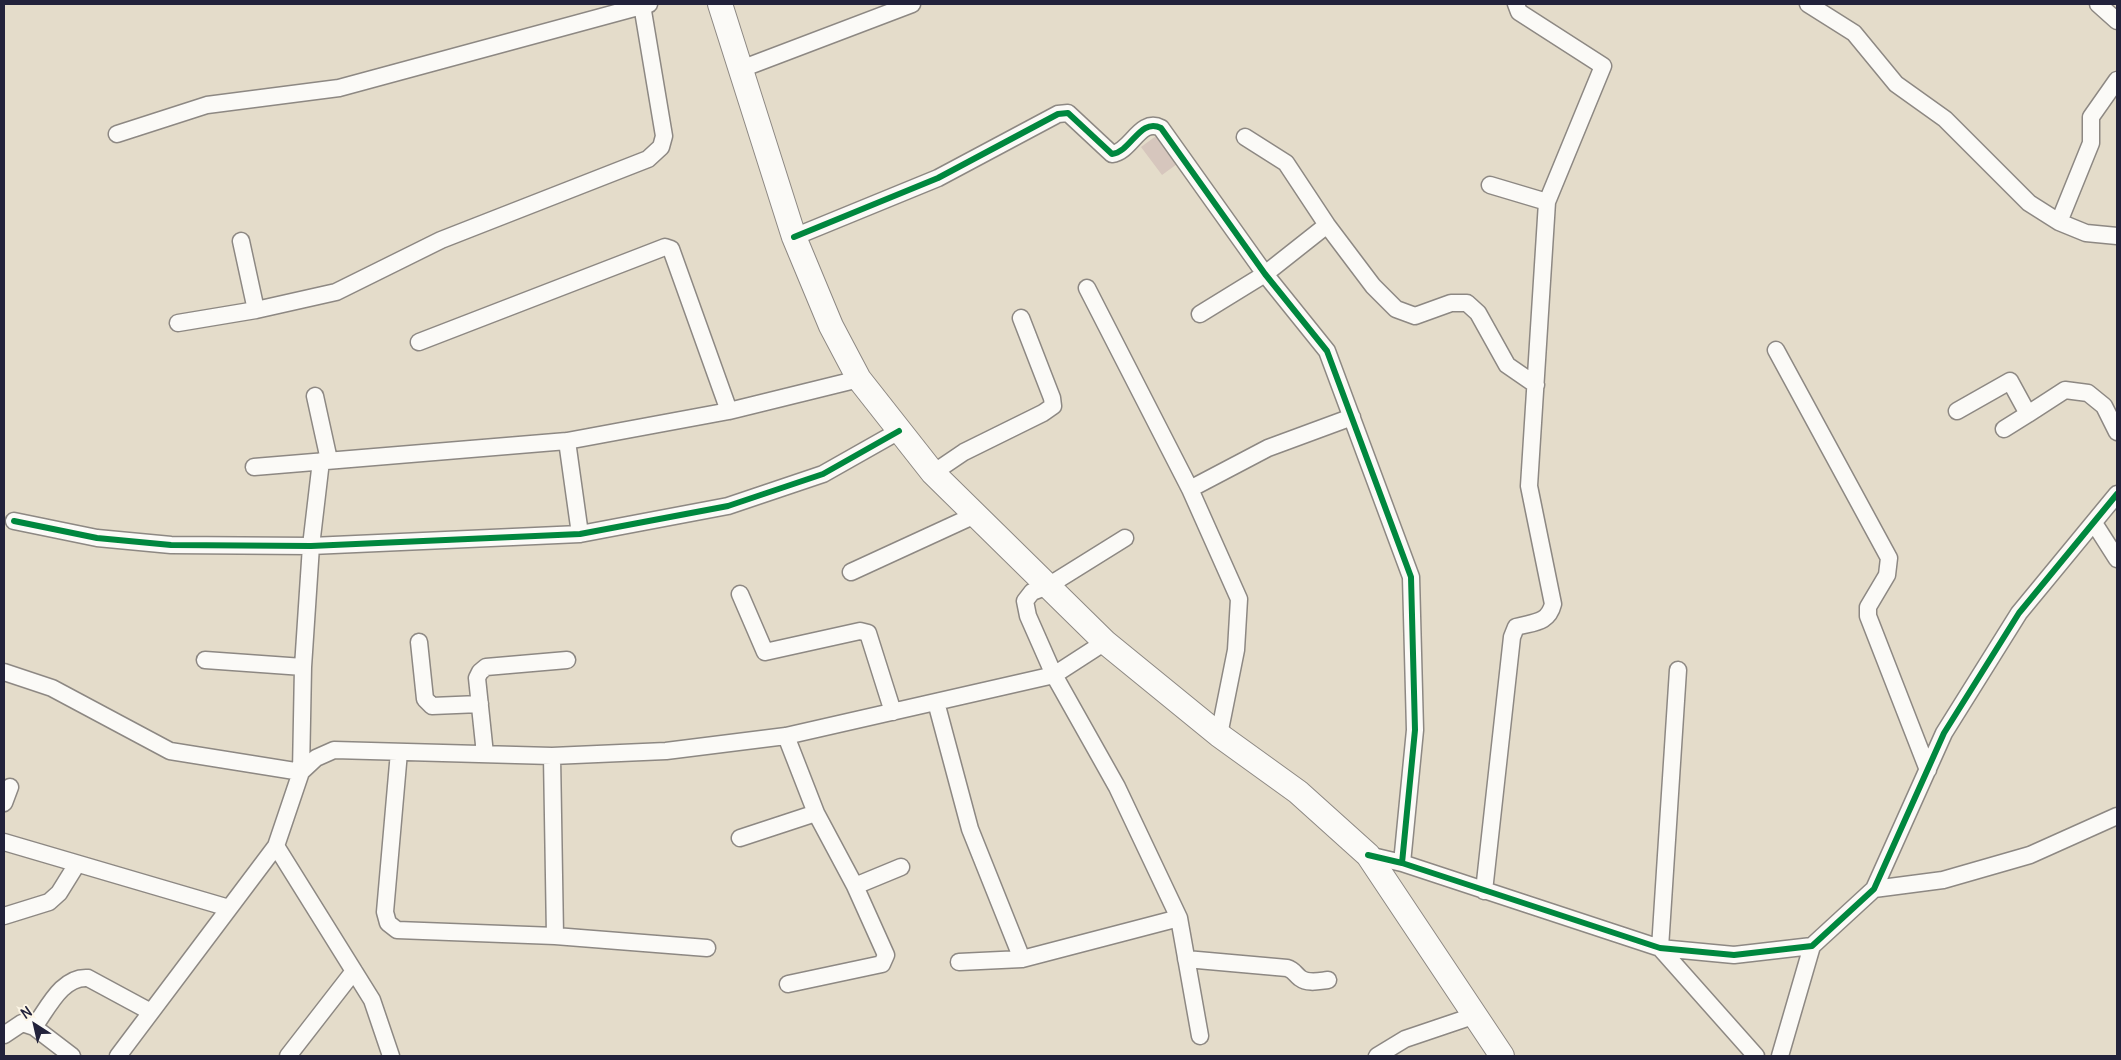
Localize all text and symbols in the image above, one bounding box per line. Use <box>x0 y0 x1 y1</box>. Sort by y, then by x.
north arrow <box>10 1000 60 1050</box>
text: N <box>17 1003 36 1023</box>

